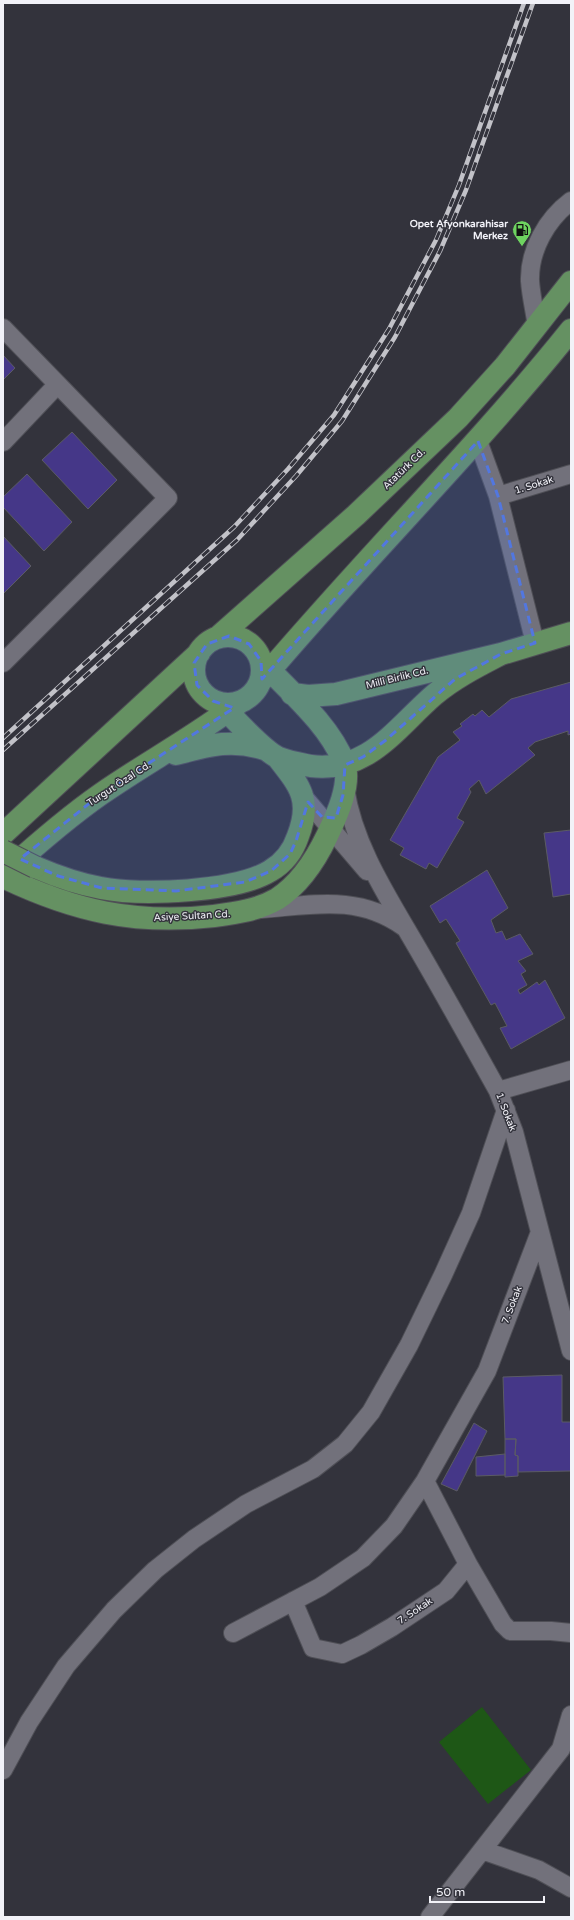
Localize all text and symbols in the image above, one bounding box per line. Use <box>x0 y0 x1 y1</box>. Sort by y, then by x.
place label: Opet Afyonkarahisar Merkez <box>410 218 508 242</box>
fuel station icon: Opet Afyonkarahisar Merkez <box>511 219 533 247</box>
street label: Atatürk Cd. <box>380 446 428 492</box>
street label: 1. Sokak <box>513 473 555 497</box>
street label: Millî Birlik Cd. <box>364 664 430 692</box>
street label: Turgut Özal Cd. <box>85 759 153 809</box>
street label: Asiye Sultan Cd. <box>153 908 231 924</box>
street label: 1. Sokak <box>493 1091 519 1133</box>
street label: 7. Sokak <box>499 1284 525 1326</box>
street label: 7. Sokak <box>395 1595 435 1627</box>
scale bar <box>430 1878 544 1904</box>
text: 50 m <box>436 1885 465 1899</box>

